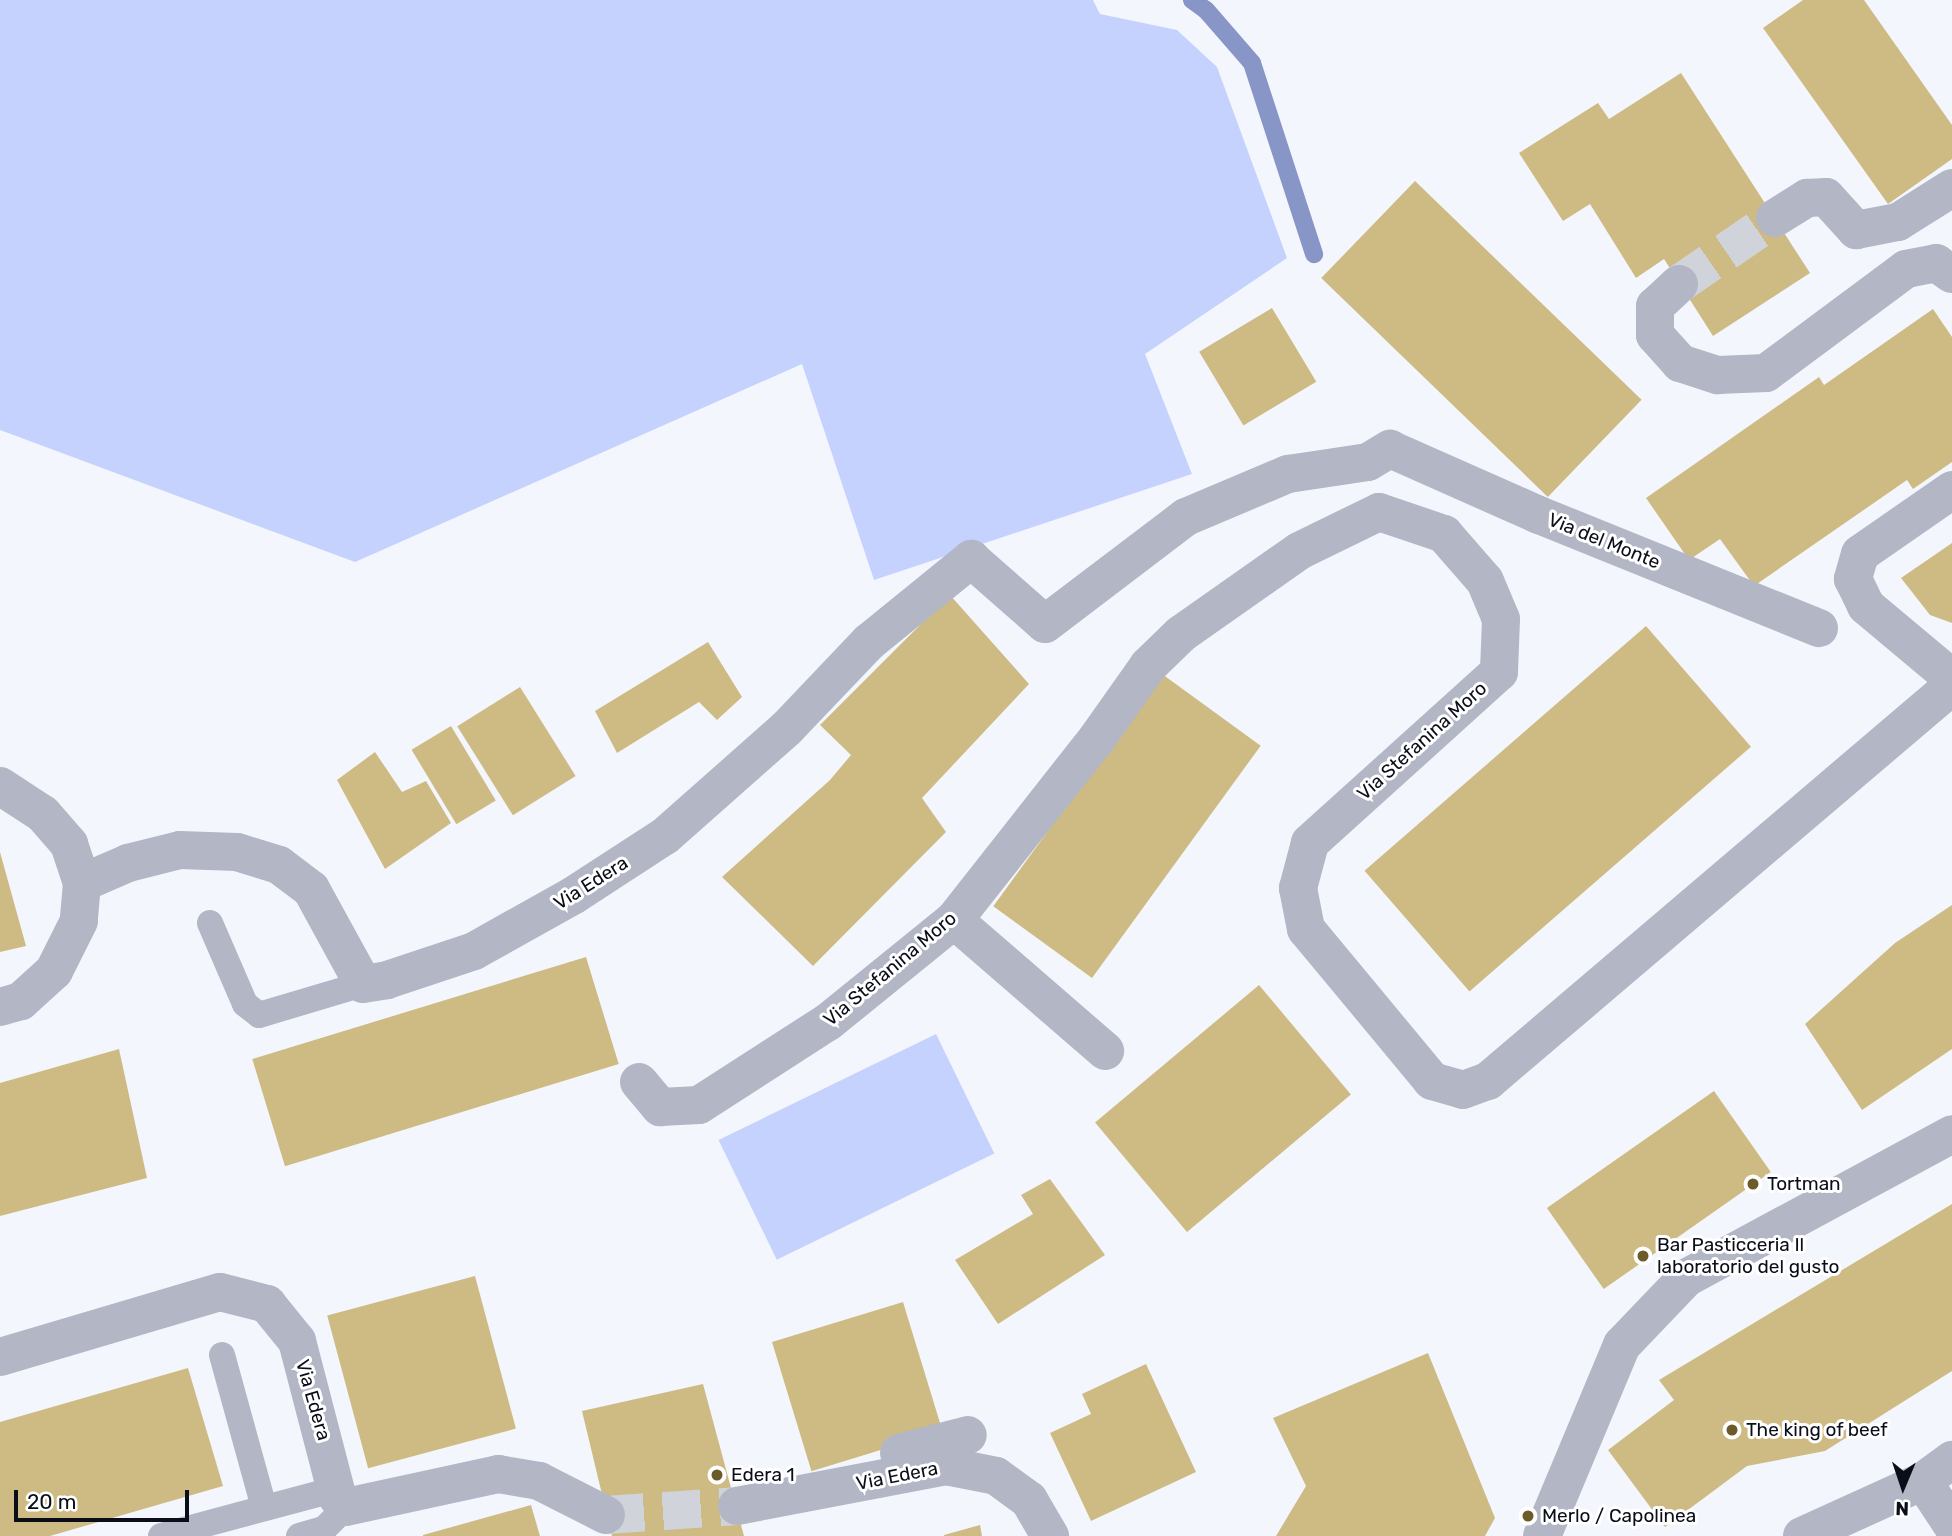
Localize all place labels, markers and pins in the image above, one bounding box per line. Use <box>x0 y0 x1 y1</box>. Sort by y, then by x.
place label: Tortman <box>1767 1173 1841 1195</box>
marker: Tortman <box>1745 1176 1761 1192</box>
place label: Bar Pasticceria Il laboratorio del gusto <box>1657 1234 1839 1278</box>
marker: Bar Pasticceria Il laboratorio del gusto <box>1635 1248 1651 1264</box>
place label: The king of beef <box>1746 1419 1888 1441</box>
marker: The king of beef <box>1724 1422 1740 1438</box>
place label: Edera 1 <box>731 1464 795 1486</box>
marker: Edera 1 <box>709 1467 725 1483</box>
place label: Merlo / Capolinea <box>1542 1505 1696 1527</box>
marker: Merlo / Capolinea <box>1520 1508 1536 1524</box>

